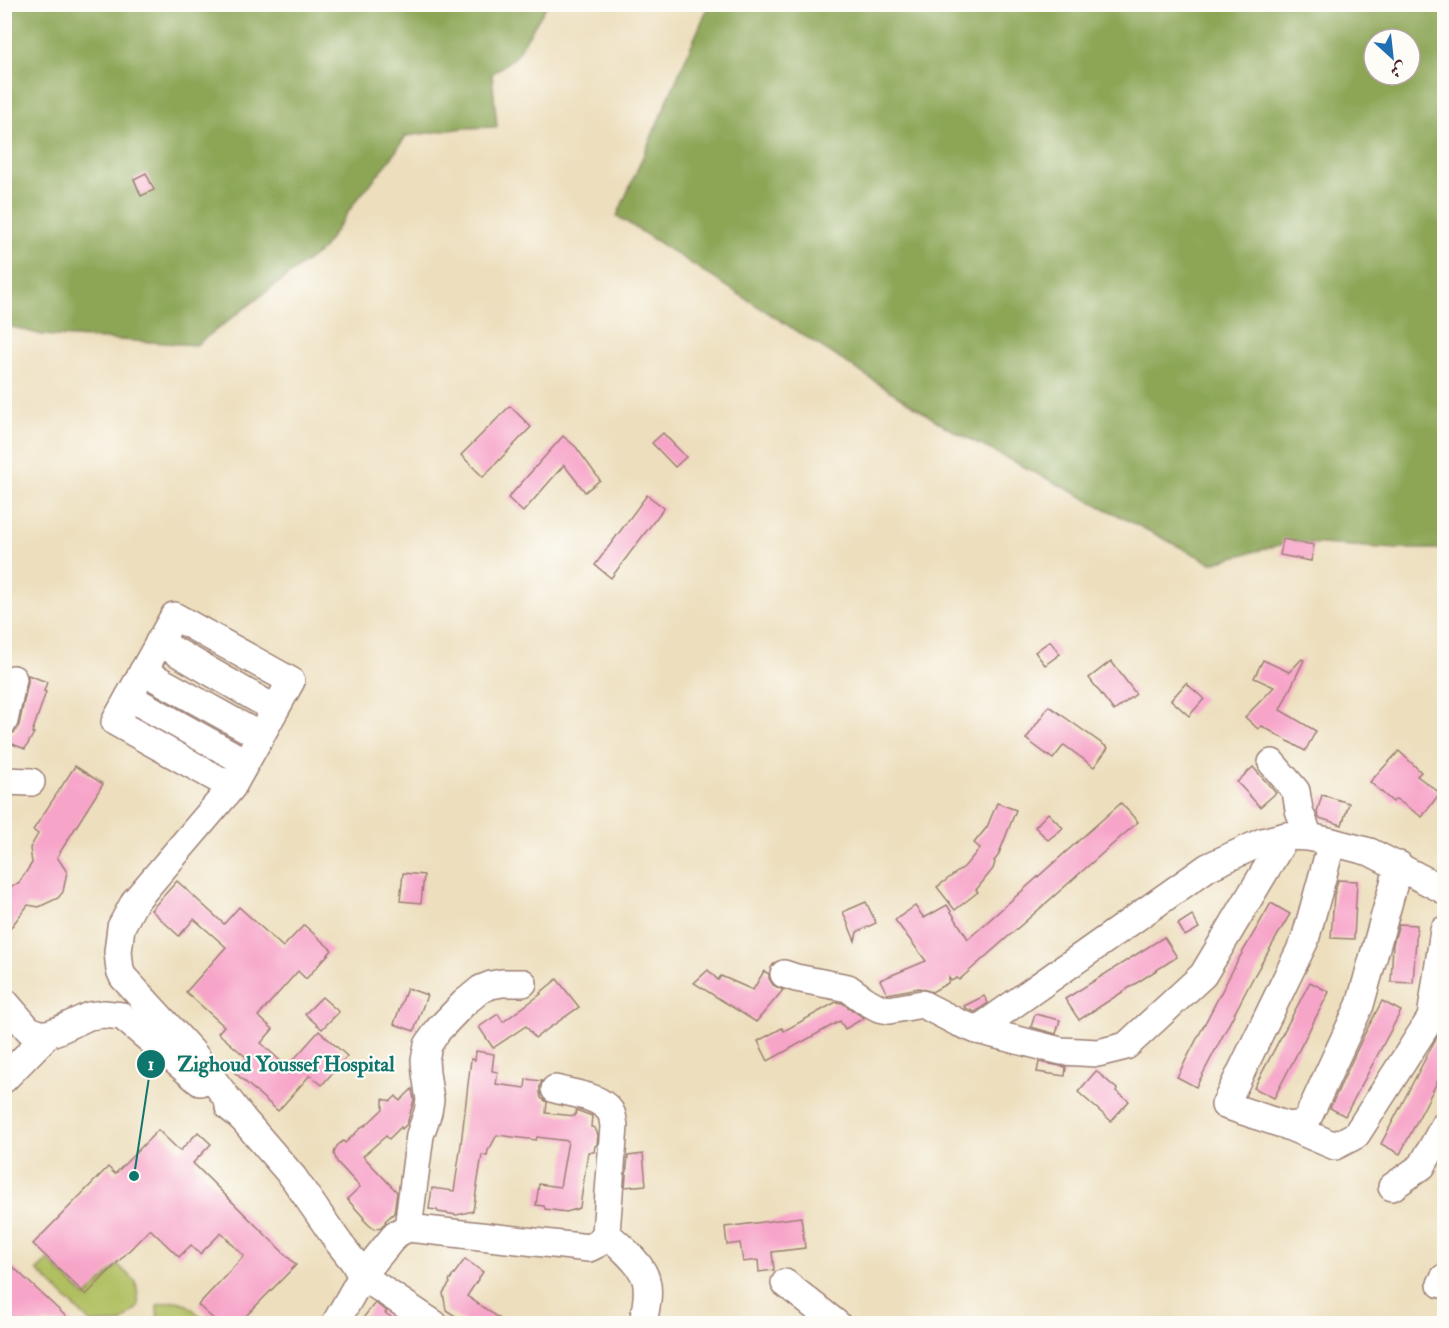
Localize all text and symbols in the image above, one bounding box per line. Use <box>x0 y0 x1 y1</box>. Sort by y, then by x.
north arrow <box>1362 27 1422 87</box>
text: ش <box>1387 57 1410 82</box>
callout: Zighoud Youssef Hospital <box>136 1044 407 1083</box>
text: Zighoud Youssef Hospital <box>177 1051 395 1078</box>
text: 1 <box>148 1053 154 1076</box>

